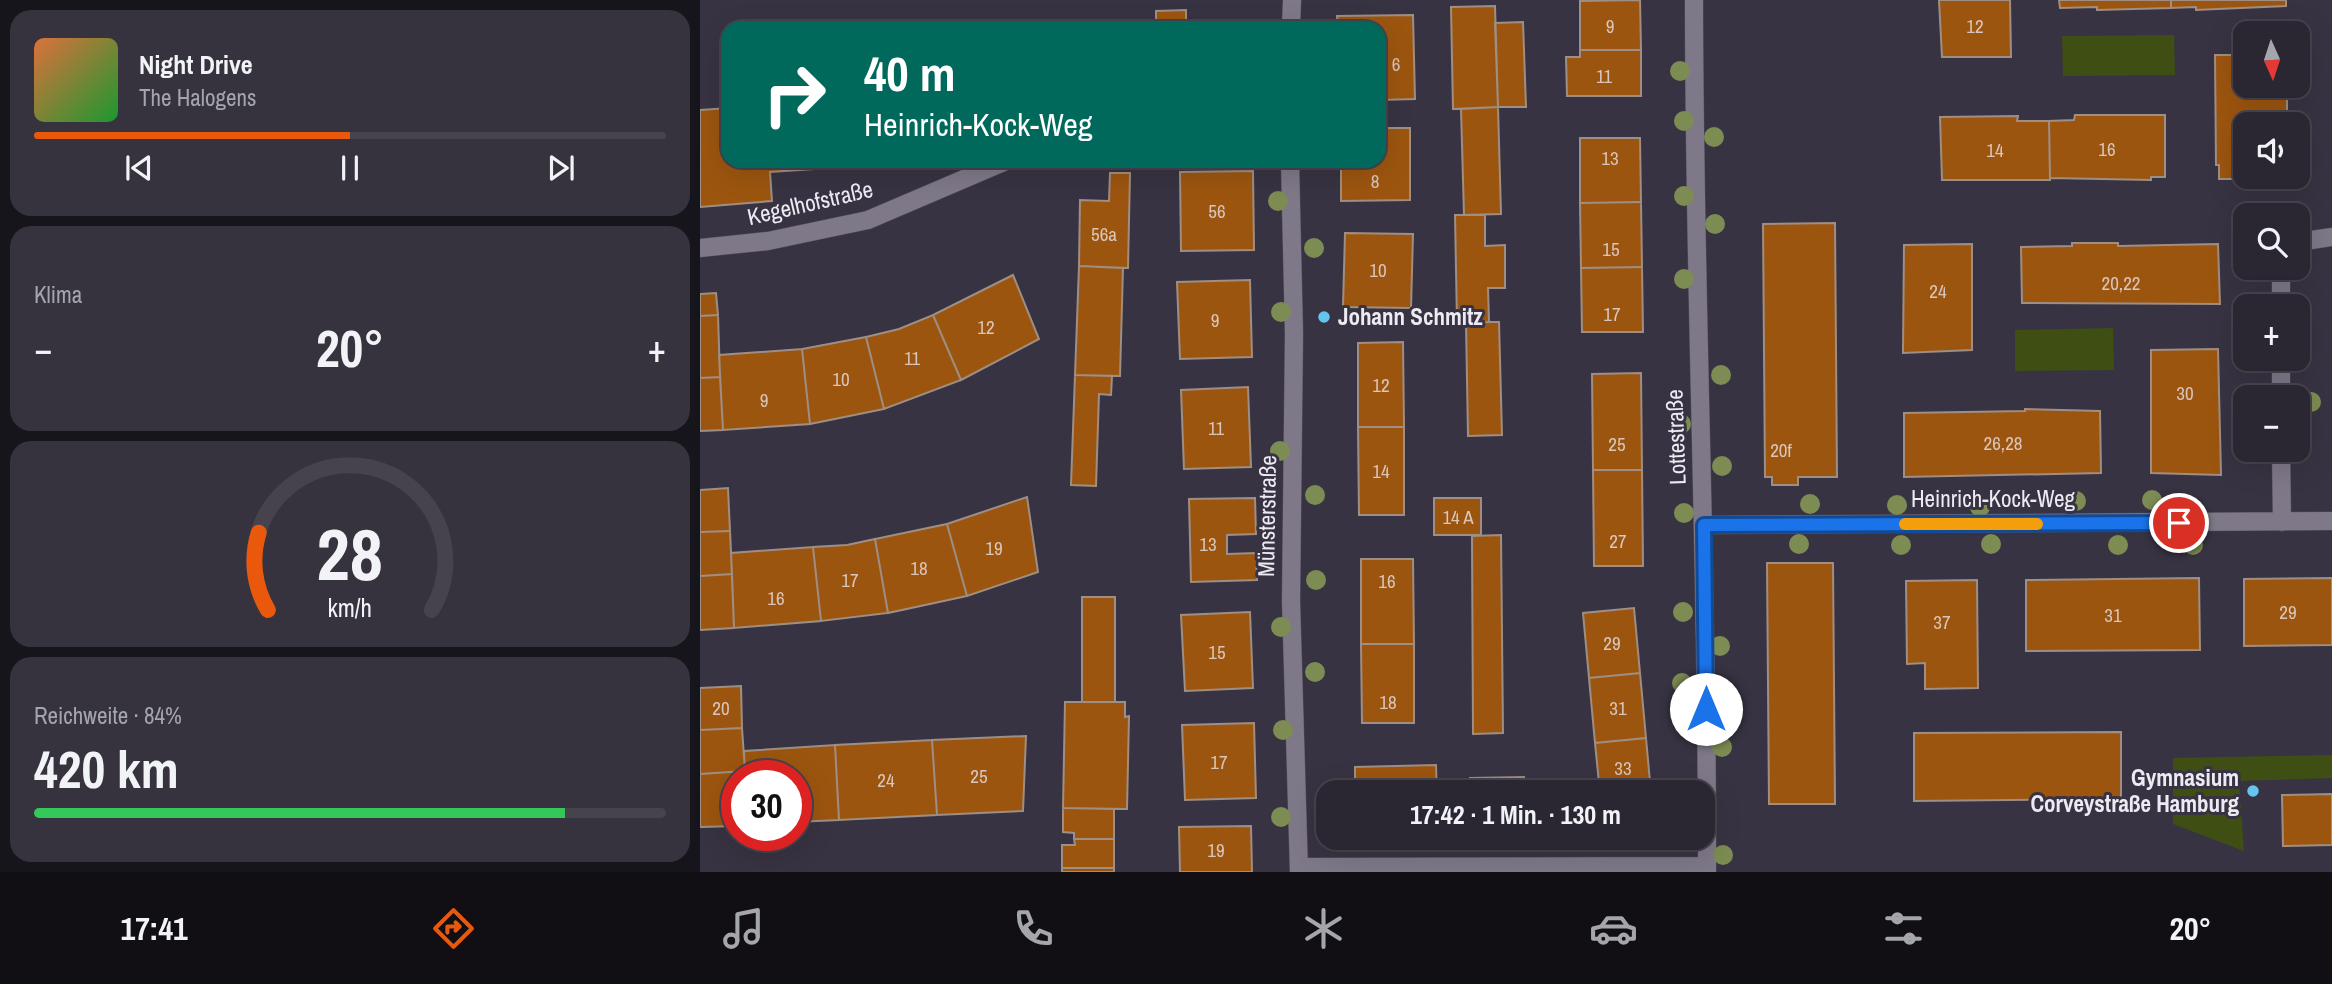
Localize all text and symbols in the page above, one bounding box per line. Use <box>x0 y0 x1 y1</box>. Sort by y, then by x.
house number: 9 <box>1606 13 1614 39</box>
house number: 12 <box>1966 13 1984 39</box>
north arrow <box>2233 21 2310 98</box>
map controls <box>2233 21 2310 462</box>
text: 40 m <box>864 40 956 106</box>
text: Night Drive <box>139 47 253 82</box>
icon: right <box>749 49 840 140</box>
house number: 6 <box>1392 51 1400 77</box>
house number: 11 <box>1596 63 1612 89</box>
text: The Halogens <box>139 82 256 113</box>
text: Heinrich-Kock-Weg <box>864 103 1092 146</box>
button: sound <box>2233 112 2310 189</box>
house number: 16 <box>2098 136 2116 162</box>
house number: 14 <box>1986 137 2004 163</box>
house number: 13 <box>1601 145 1619 171</box>
icon: previous <box>120 149 158 187</box>
icon: pause <box>331 149 369 187</box>
icon: next <box>542 149 580 187</box>
house number: 8 <box>1371 168 1379 194</box>
street label: Kegelhofstraße <box>744 173 876 232</box>
house number: 56 <box>1208 198 1226 224</box>
button: search <box>2233 203 2310 280</box>
house number: 56a <box>1091 221 1117 247</box>
house number: 15 <box>1602 236 1620 262</box>
house number: 10 <box>1369 257 1387 283</box>
house number: 20,22 <box>2102 270 2141 296</box>
house number: 24 <box>1929 278 1947 304</box>
text: Klima <box>34 279 82 310</box>
button: + <box>2233 294 2310 371</box>
place label: Johann Schmitz <box>1338 301 1483 332</box>
house number: 17 <box>1603 301 1621 327</box>
house number: 9 <box>1211 307 1219 333</box>
marker: Johann Schmitz <box>1316 309 1332 325</box>
text: 20° <box>316 313 384 383</box>
house number: 12 <box>977 314 995 340</box>
text: − <box>34 323 52 374</box>
text: + <box>648 323 666 374</box>
house number: 11 <box>904 345 920 371</box>
house number: 10 <box>832 366 850 392</box>
house number: 12 <box>1372 372 1390 398</box>
house number: 30 <box>2176 380 2194 406</box>
button: − <box>2233 385 2310 462</box>
house number: 9 <box>760 387 768 413</box>
street label: Lottestraße <box>1658 389 1693 485</box>
house number: 11 <box>1208 415 1224 441</box>
house number: 26,28 <box>1984 430 2023 456</box>
house number: 25 <box>1608 431 1626 457</box>
house number: 20f <box>1770 437 1792 463</box>
street label: Münsterstraße <box>1250 455 1283 577</box>
house number: 14 <box>1372 458 1390 484</box>
street label: Heinrich-Kock-Weg <box>1911 483 2076 514</box>
pin <box>2149 493 2209 553</box>
house number: 14 A <box>1442 504 1474 530</box>
icon: arrive <box>2160 504 2198 542</box>
text: 28 <box>317 505 383 603</box>
house number: 27 <box>1609 528 1627 554</box>
house number: 13 <box>1199 531 1217 557</box>
house number: 19 <box>985 535 1003 561</box>
house number: 18 <box>910 555 928 581</box>
house number: 17 <box>841 567 859 593</box>
house number: 16 <box>1378 568 1396 594</box>
house number: 16 <box>767 585 785 611</box>
text: km/h <box>328 591 372 625</box>
house number: 29 <box>2279 599 2297 625</box>
house number: 31 <box>2104 602 2122 628</box>
house number: 37 <box>1933 609 1951 635</box>
house number: 29 <box>1603 630 1621 656</box>
house number: 15 <box>1208 639 1226 665</box>
position arrow <box>1669 672 1743 746</box>
house number: 18 <box>1379 689 1397 715</box>
house number: 20 <box>712 695 730 721</box>
house number: 31 <box>1609 695 1627 721</box>
text: Reichweite · 84% <box>34 700 182 731</box>
text: 420 km <box>34 734 179 804</box>
house number: 17 <box>1210 749 1228 775</box>
house number: 33 <box>1614 755 1632 781</box>
speed limit sign: 30 <box>721 760 812 851</box>
place label: Gymnasium Corveystraße Hamburg <box>2030 762 2239 819</box>
house number: 25 <box>970 763 988 789</box>
house number: 24 <box>877 767 895 793</box>
marker: Gymnasium Corveystraße Hamburg <box>2245 783 2261 799</box>
text: 17:42 · 1 Min. · 130 m <box>1410 797 1621 832</box>
house number: 19 <box>1207 837 1225 863</box>
icon: directions <box>429 904 478 953</box>
icon: music <box>719 904 768 953</box>
icon: phone <box>1009 904 1058 953</box>
icon: climate <box>1299 904 1348 953</box>
icon: car <box>1589 904 1638 953</box>
icon: filters <box>1879 904 1928 953</box>
text: 17:41 <box>121 907 188 950</box>
text: 20° <box>2169 907 2211 950</box>

